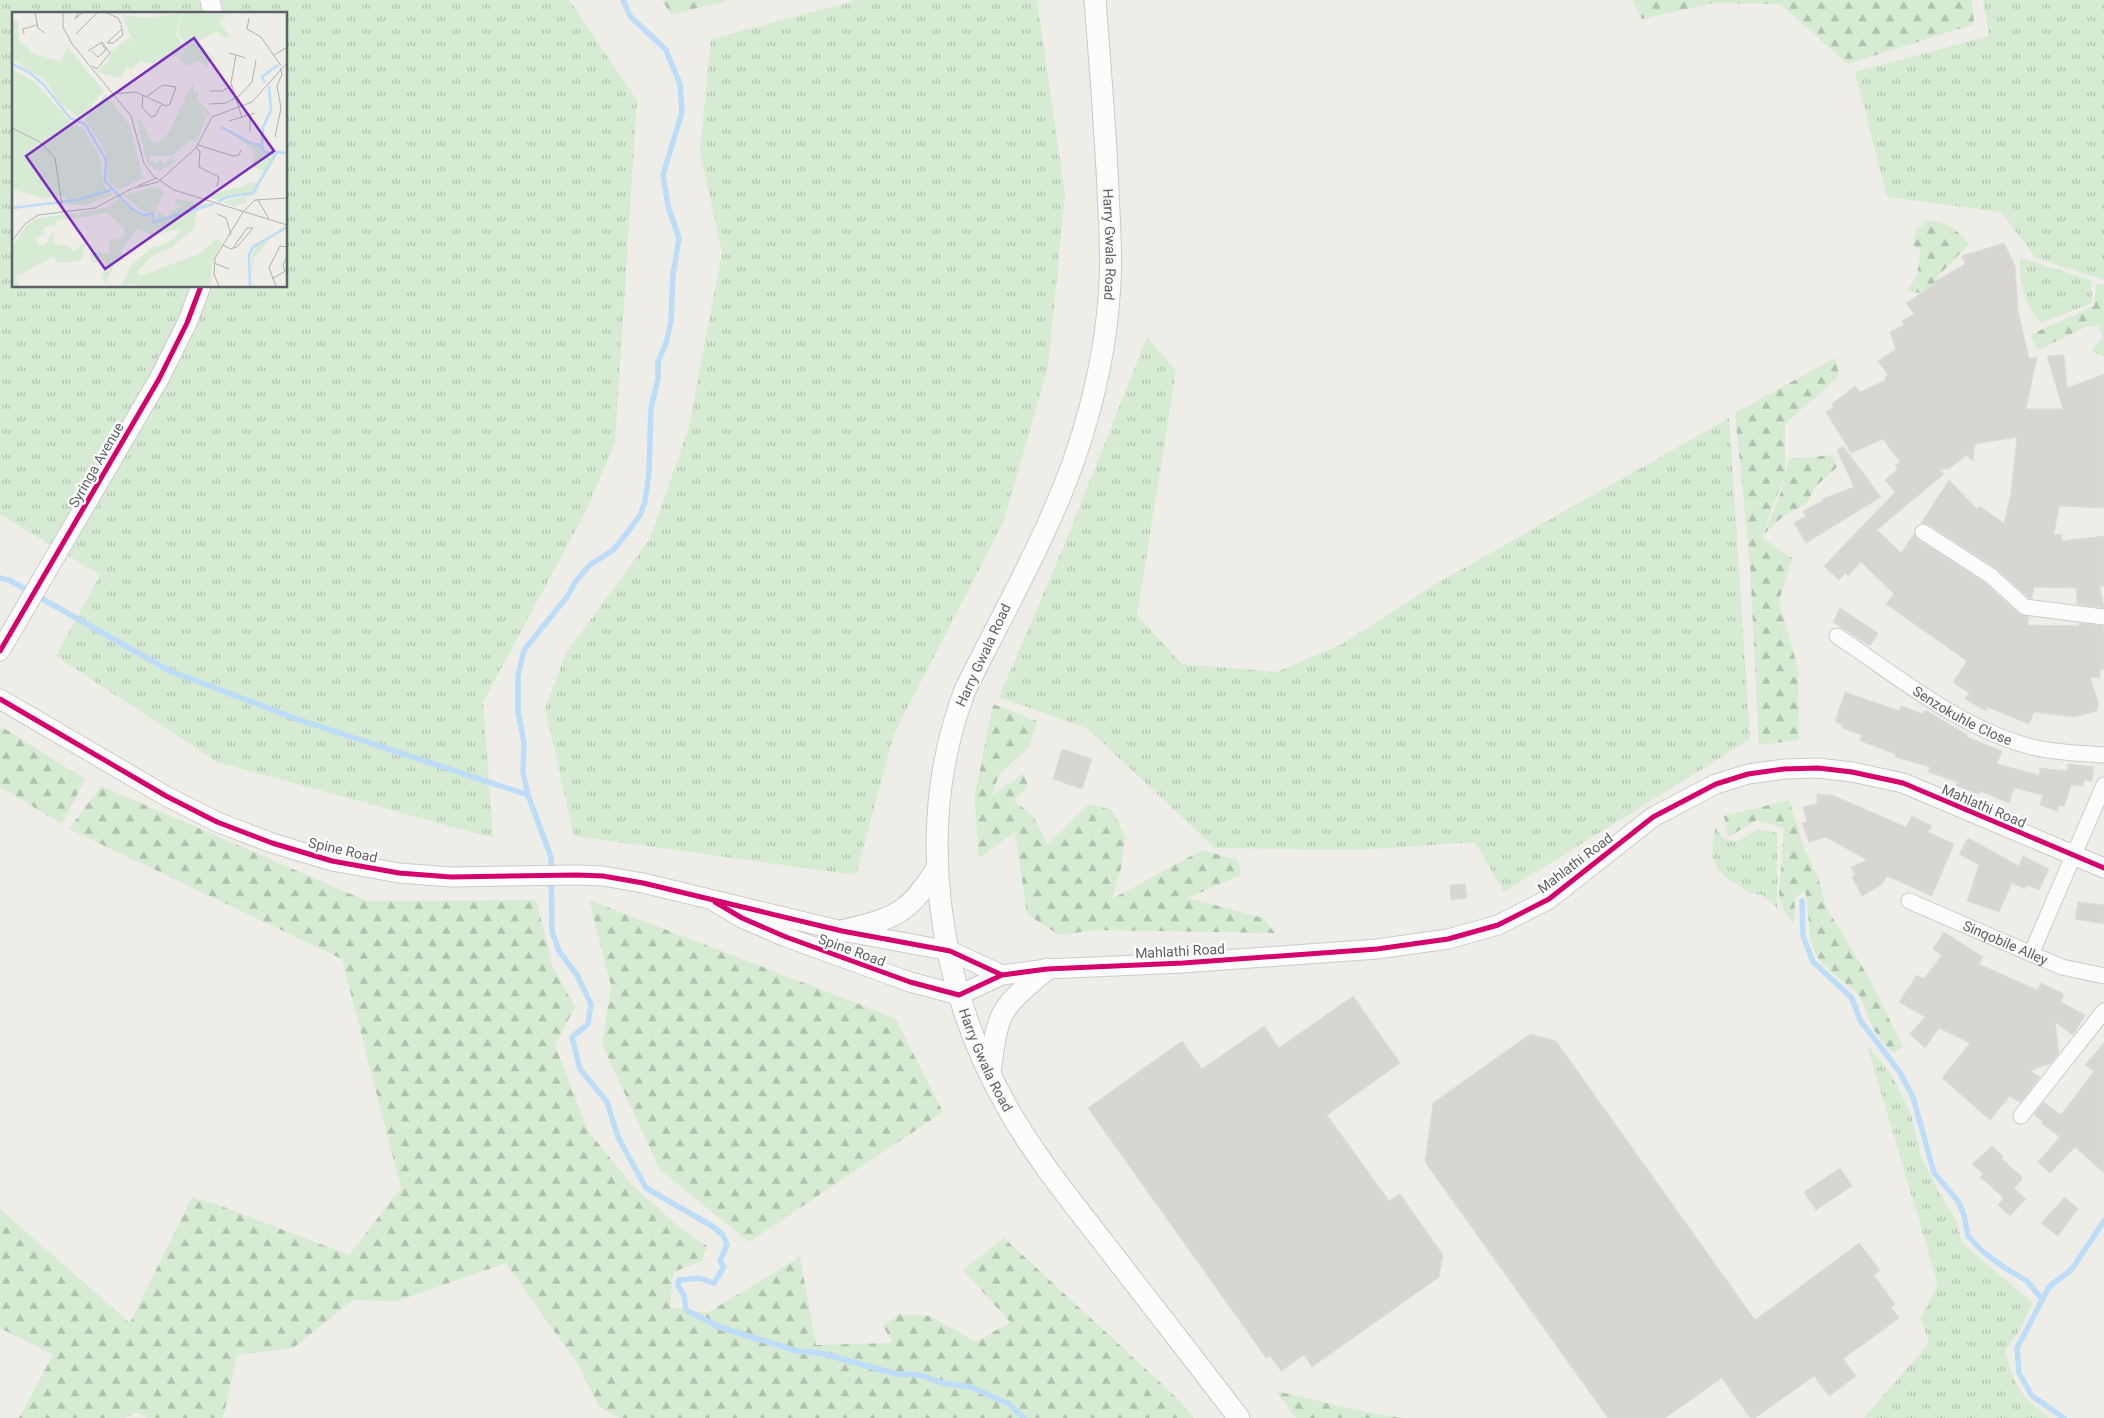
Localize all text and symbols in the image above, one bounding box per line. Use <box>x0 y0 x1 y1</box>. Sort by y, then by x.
inset map <box>12 12 288 288</box>
street label: Harry Gwala Road <box>1100 188 1119 301</box>
street label: Syringa Avenue <box>65 420 127 510</box>
street label: Harry Gwala Road <box>952 601 1014 709</box>
street label: Senzokuhle Close <box>1910 683 2014 748</box>
street label: Mahlathi Road <box>1940 781 2028 831</box>
street label: Mahlathi Road <box>1534 830 1616 896</box>
street label: Spine Road <box>307 834 379 866</box>
street label: Sinqobile Alley <box>1960 917 2051 968</box>
street label: Spine Road <box>816 930 888 970</box>
street label: Mahlathi Road <box>1135 941 1225 961</box>
street label: Harry Gwala Road <box>956 1006 1016 1114</box>

